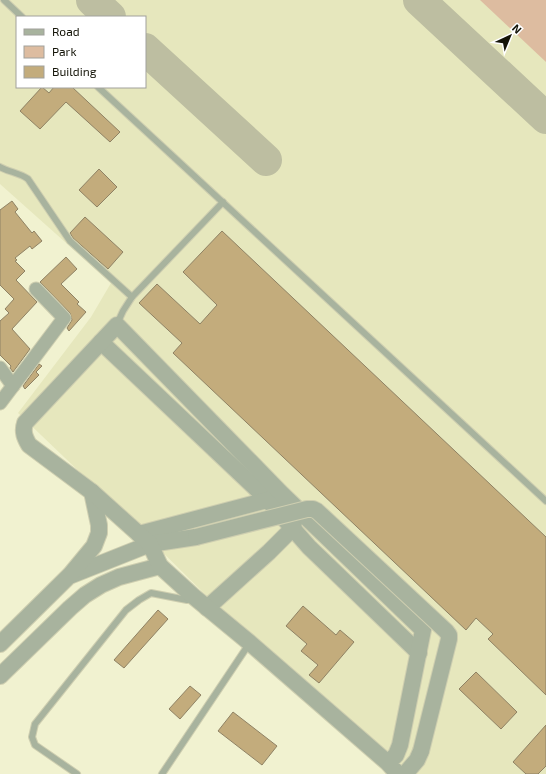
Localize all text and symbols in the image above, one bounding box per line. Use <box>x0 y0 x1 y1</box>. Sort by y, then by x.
legend <box>16 16 146 88</box>
north arrow <box>490 16 530 56</box>
text: N <box>510 21 525 36</box>
text: Road <box>52 24 80 38</box>
text: Park <box>52 44 77 58</box>
text: Building <box>52 64 97 78</box>

